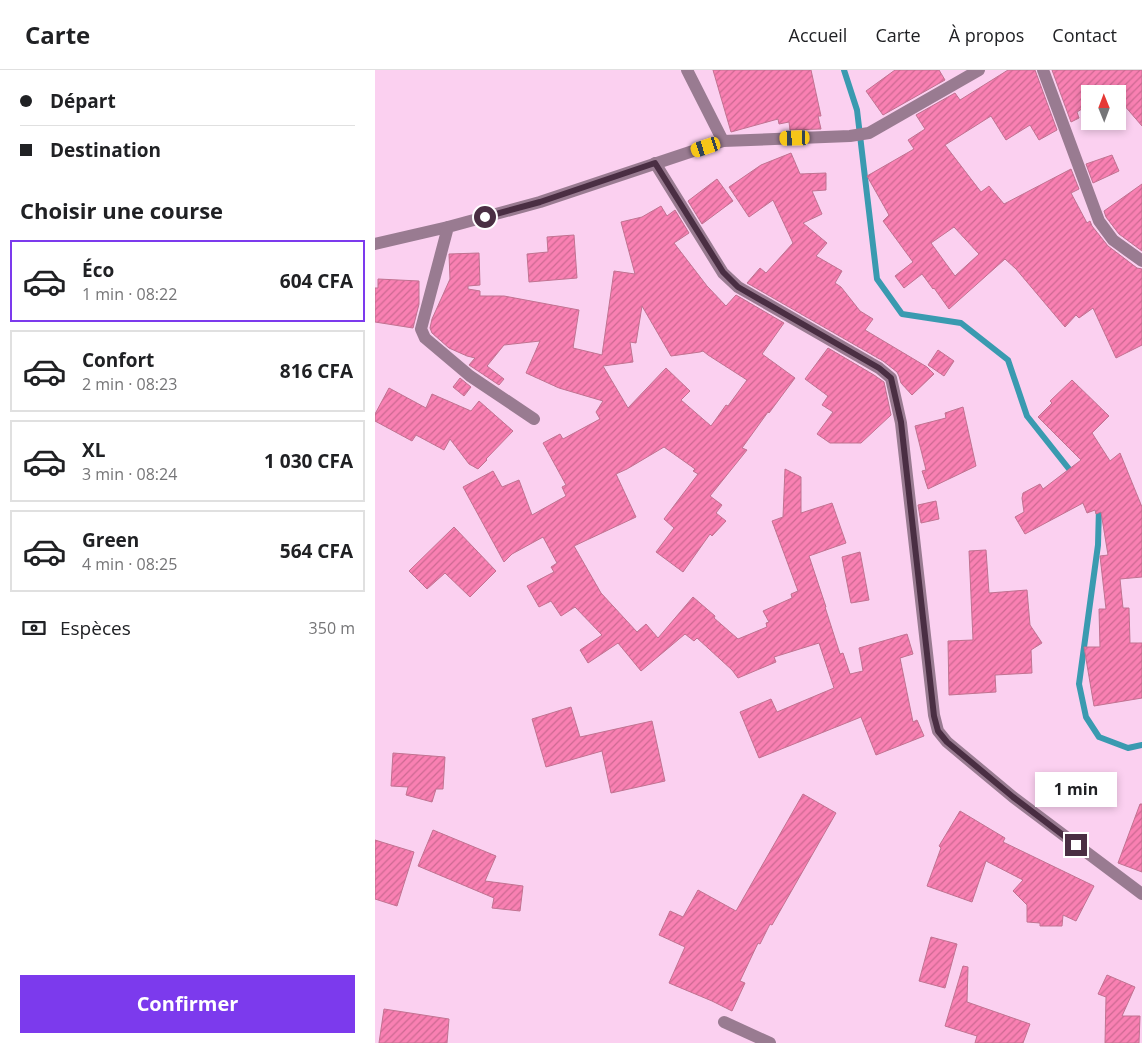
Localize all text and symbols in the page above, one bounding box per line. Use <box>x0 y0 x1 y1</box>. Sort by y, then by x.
text: Carte <box>25 18 90 51</box>
text: Accueil <box>789 23 847 47</box>
text: Carte <box>875 23 921 47</box>
text: À propos <box>949 23 1024 47</box>
text: Contact <box>1052 23 1117 47</box>
north arrow <box>1081 85 1126 130</box>
map controls <box>1081 85 1126 130</box>
text: Départ <box>50 88 116 114</box>
car <box>779 130 810 146</box>
car <box>689 135 722 159</box>
text: Destination <box>50 137 161 163</box>
text: Choisir une course <box>20 195 223 225</box>
route start <box>474 206 496 228</box>
text: Éco <box>82 257 114 283</box>
icon: car <box>22 259 67 304</box>
text: 604 CFA <box>280 268 353 294</box>
text: 1 min · 08:22 <box>82 283 177 305</box>
text: Confort <box>82 347 154 373</box>
icon: car <box>22 349 67 394</box>
text: 816 CFA <box>280 358 353 384</box>
text: 2 min · 08:23 <box>82 373 177 395</box>
text: XL <box>82 437 105 463</box>
icon: car <box>22 439 67 484</box>
text: 1 030 CFA <box>264 448 353 474</box>
text: 3 min · 08:24 <box>82 463 177 485</box>
text: Green <box>82 527 139 553</box>
icon: car <box>22 529 67 574</box>
text: 564 CFA <box>280 538 353 564</box>
text: 4 min · 08:25 <box>82 553 177 575</box>
icon: cash <box>20 614 48 642</box>
text: Espèces <box>60 615 131 641</box>
text: 350 m <box>309 617 355 639</box>
callout: 1 min <box>1035 772 1117 808</box>
text: 1 min <box>1054 778 1098 800</box>
route end <box>1065 834 1087 856</box>
button: Confirmer <box>20 975 355 1033</box>

